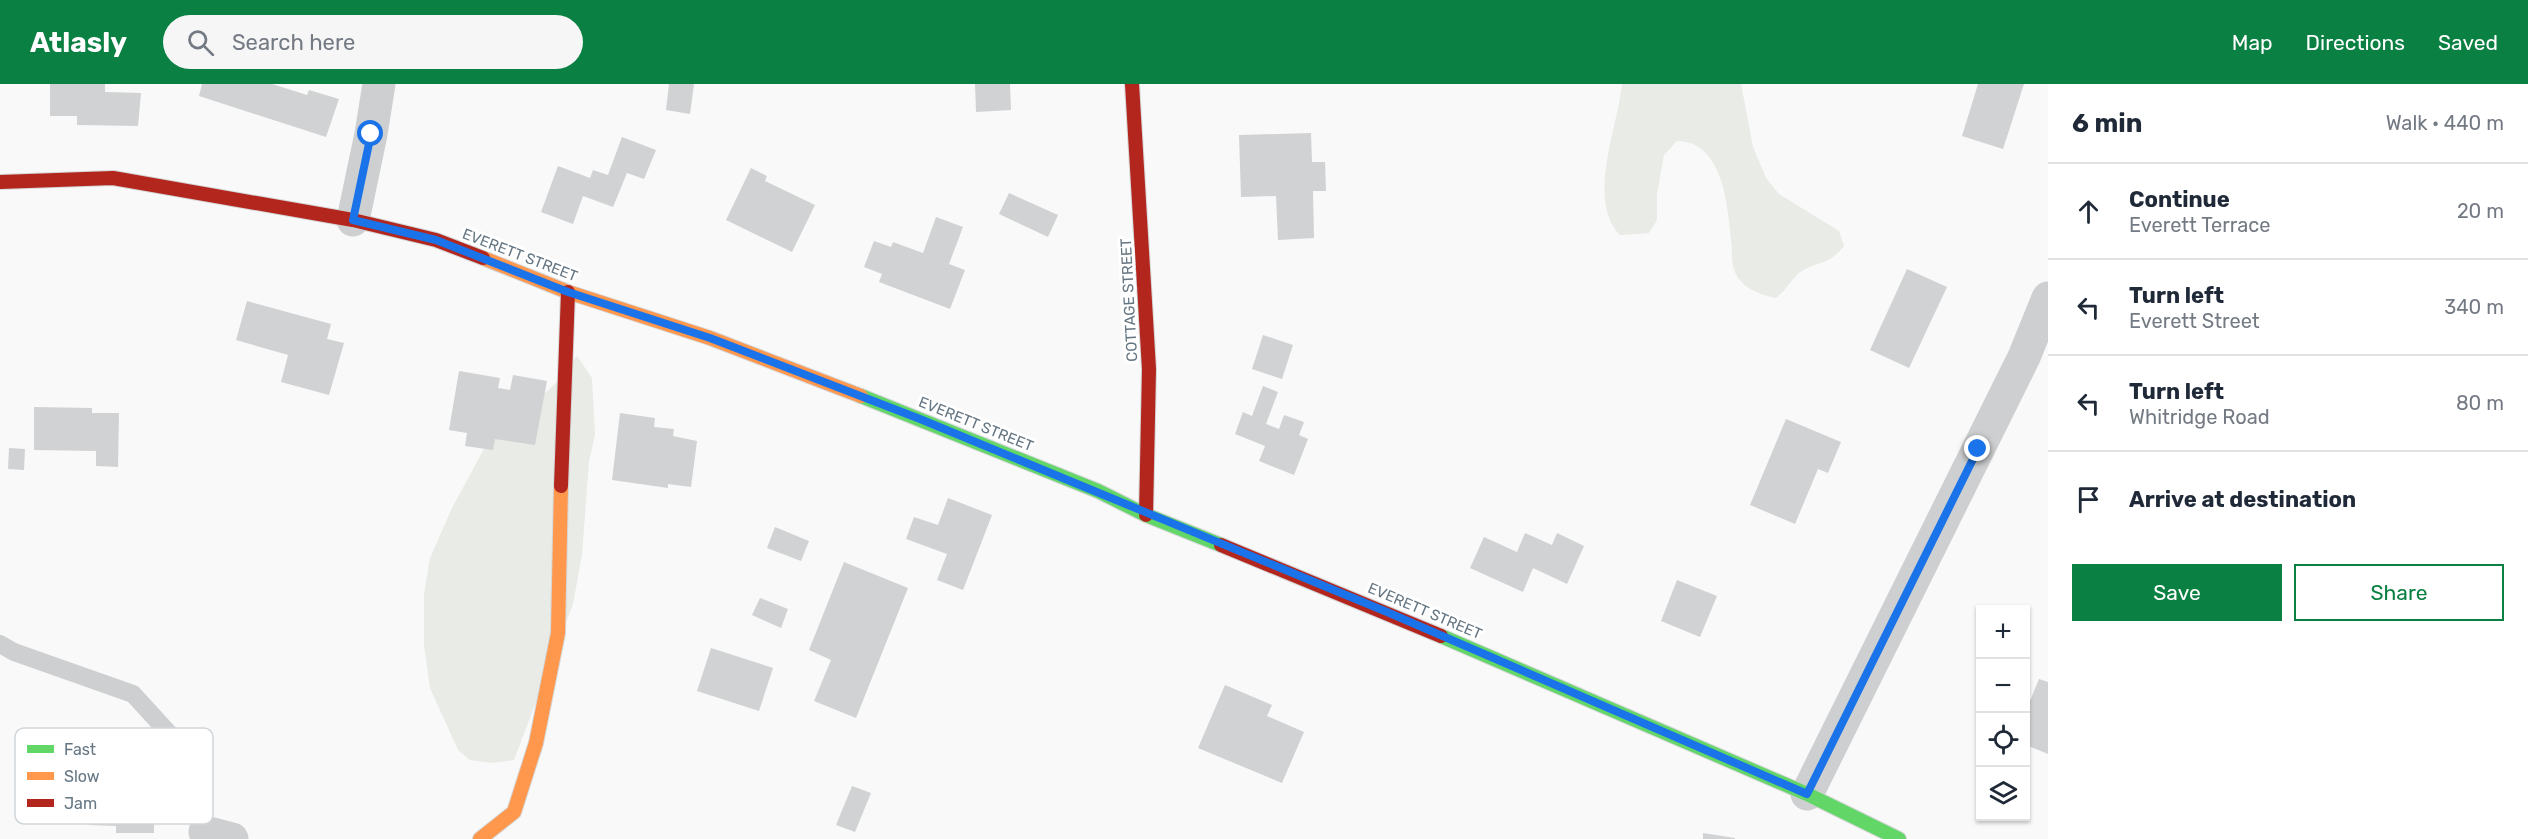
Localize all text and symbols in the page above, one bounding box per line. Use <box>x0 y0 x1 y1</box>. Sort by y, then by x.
search box <box>163 15 583 69</box>
text: Atlasly <box>30 26 127 59</box>
icon: search <box>184 26 217 59</box>
text: Search here <box>232 29 355 56</box>
text: Map <box>2232 30 2273 55</box>
text: Directions <box>2306 30 2405 55</box>
text: Saved <box>2438 30 2498 55</box>
text: 6 min <box>2072 108 2142 139</box>
text: Walk · 440 m <box>2386 111 2504 135</box>
route start <box>357 120 383 146</box>
text: Continue <box>2129 186 2230 213</box>
icon: ahead <box>2072 195 2105 228</box>
text: 20 m <box>2457 199 2504 223</box>
text: Everett Terrace <box>2129 213 2271 237</box>
street label: EVERETT STREET <box>460 225 580 285</box>
street label: COTTAGE STREET <box>1117 237 1141 362</box>
text: Turn left <box>2129 282 2224 309</box>
icon: left <box>2072 291 2105 324</box>
text: 340 m <box>2444 295 2504 319</box>
text: Everett Street <box>2129 309 2260 333</box>
text: Turn left <box>2129 378 2224 405</box>
icon: left <box>2072 387 2105 420</box>
text: 80 m <box>2456 391 2504 415</box>
street label: EVERETT STREET <box>916 393 1036 455</box>
text: Whitridge Road <box>2129 405 2270 429</box>
route end <box>1964 435 1990 461</box>
icon: arrive <box>2072 483 2105 516</box>
text: Arrive at destination <box>2129 486 2356 513</box>
button: Save <box>2072 564 2282 621</box>
button: Share <box>2294 564 2504 621</box>
street label: EVERETT STREET <box>1365 579 1485 643</box>
map controls <box>1976 605 2030 821</box>
button: + <box>1976 605 2030 659</box>
button: − <box>1976 659 2030 713</box>
button: locate <box>1976 713 2030 767</box>
legend <box>15 728 213 824</box>
text: Fast <box>64 740 96 759</box>
text: Slow <box>64 767 100 786</box>
button: layers <box>1976 767 2030 821</box>
text: Jam <box>64 794 97 813</box>

